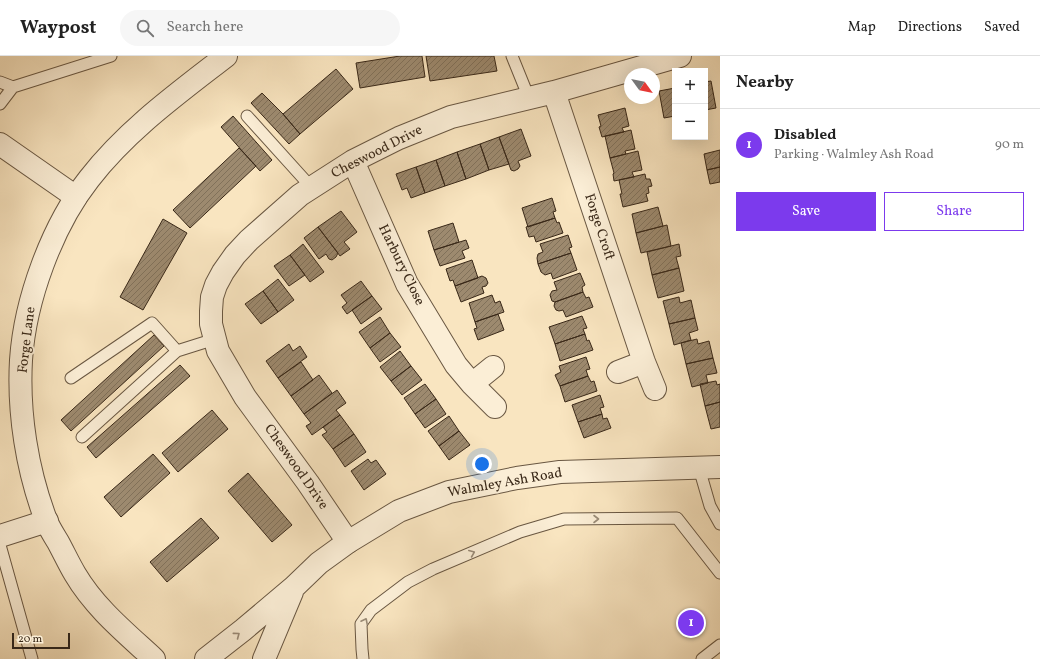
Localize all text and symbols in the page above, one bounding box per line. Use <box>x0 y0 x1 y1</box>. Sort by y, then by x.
search box <box>120 10 400 46</box>
text: Waypost <box>20 15 96 41</box>
icon: search <box>134 17 156 39</box>
text: Search here <box>166 17 243 38</box>
text: Map <box>848 18 876 37</box>
text: Directions <box>898 18 962 37</box>
text: Saved <box>984 18 1020 37</box>
north arrow <box>624 68 660 104</box>
map controls <box>672 68 708 140</box>
button: + <box>672 68 708 104</box>
text: Nearby <box>736 71 794 94</box>
button: − <box>672 104 708 140</box>
street label: Cheswood Drive <box>328 121 426 183</box>
text: Disabled <box>774 125 836 146</box>
text: 1 <box>746 136 752 154</box>
text: 90 m <box>995 136 1024 154</box>
text: Parking · Walmley Ash Road <box>774 146 934 164</box>
street label: Forge Croft <box>579 191 619 263</box>
button: Save <box>736 192 876 231</box>
button: Share <box>884 192 1024 231</box>
street label: Harbury Close <box>373 221 429 309</box>
street label: Forge Lane <box>13 305 41 374</box>
street label: Cheswood Drive <box>259 420 333 514</box>
your location <box>472 454 492 474</box>
street label: Walmley Ash Road <box>446 464 564 502</box>
one-way arrow <box>593 515 599 523</box>
one-way arrow <box>468 550 476 558</box>
pin: 1 <box>678 608 704 638</box>
one-way arrow <box>360 618 367 625</box>
scale bar <box>12 631 70 650</box>
text: 20 m <box>18 632 42 647</box>
one-way arrow <box>232 633 239 640</box>

